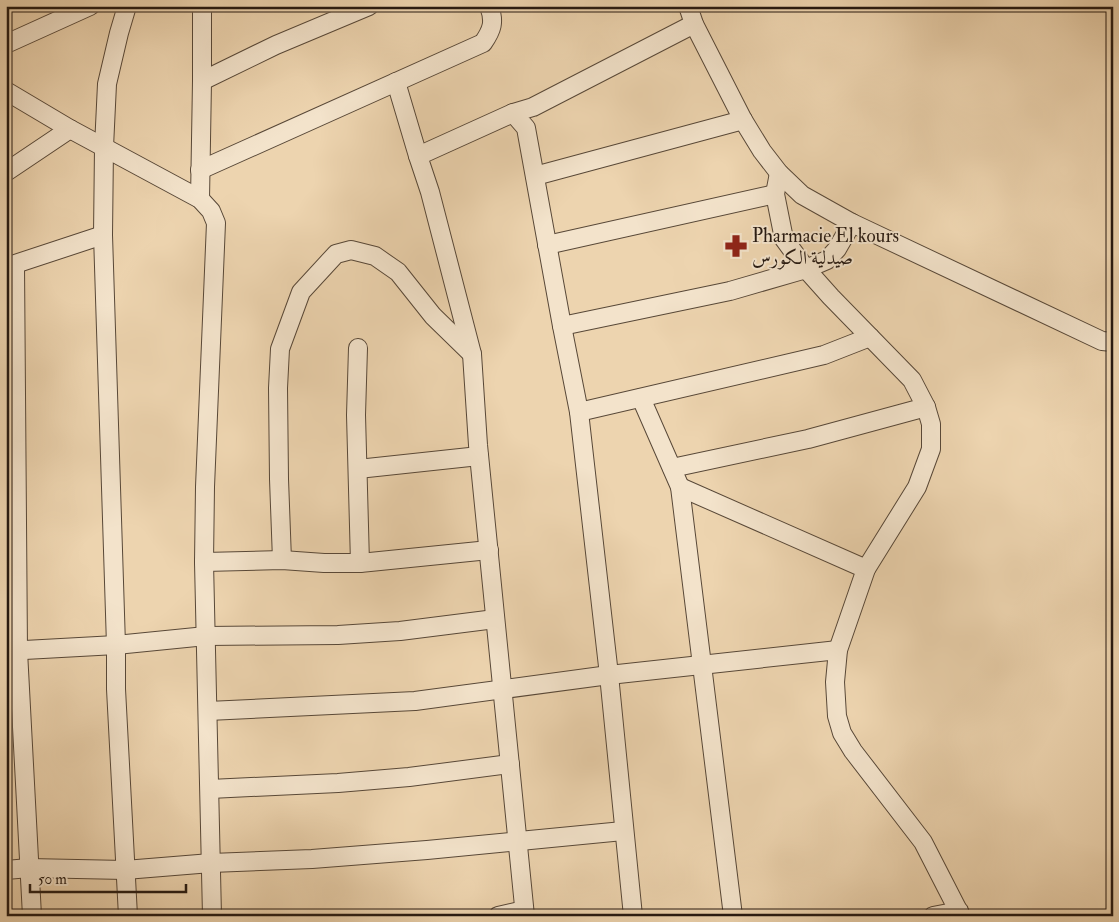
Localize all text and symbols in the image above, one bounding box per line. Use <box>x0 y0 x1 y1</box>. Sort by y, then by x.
place label: Pharmacie El kours صيدلية الكورس <box>752 224 899 270</box>
pharmacy icon: Pharmacie El kours صيدلية الكورس <box>723 233 749 259</box>
scale bar <box>30 862 186 894</box>
text: 50 m <box>38 870 67 889</box>

